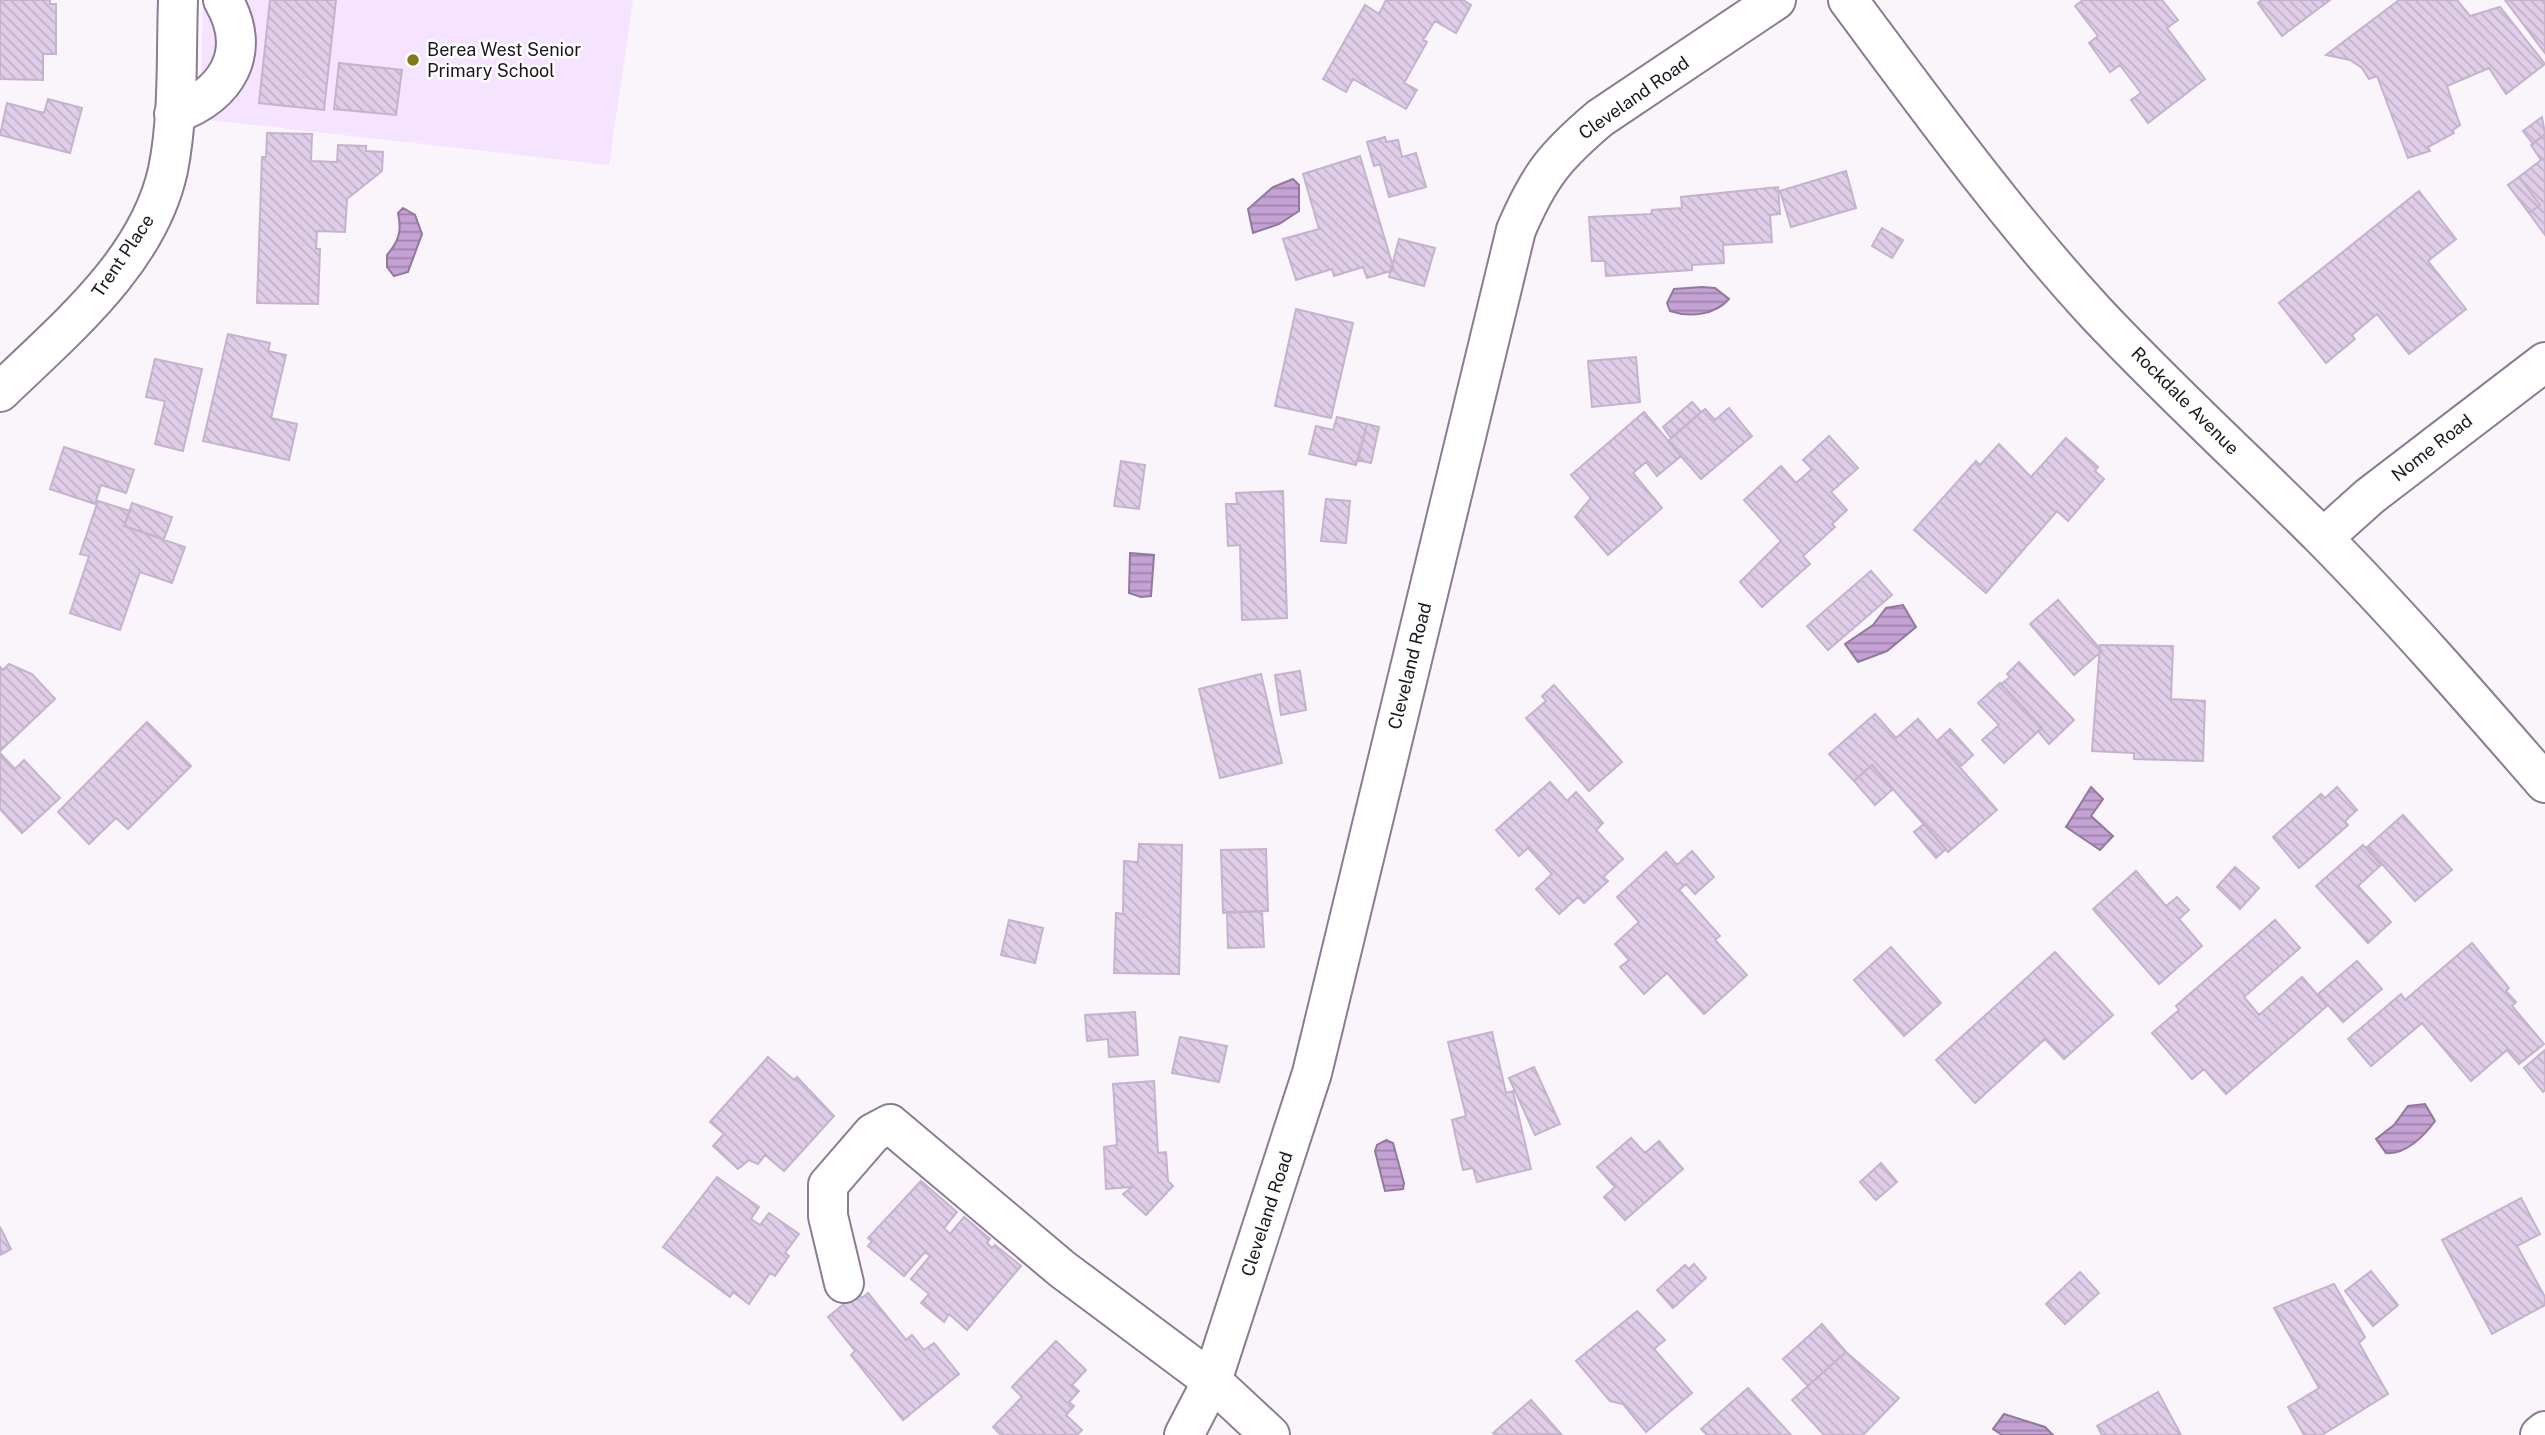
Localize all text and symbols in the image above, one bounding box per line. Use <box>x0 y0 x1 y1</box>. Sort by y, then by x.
place label: Berea West Senior Primary School <box>427 39 581 81</box>
marker: Berea West Senior Primary School <box>405 52 421 68</box>
street label: Cleveland Road <box>1574 52 1693 143</box>
street label: Trent Place <box>87 210 158 301</box>
street label: Rockdale Avenue <box>2127 343 2243 459</box>
street label: Nome Road <box>2387 410 2476 486</box>
street label: Cleveland Road <box>1384 600 1435 731</box>
street label: Cleveland Road <box>1236 1149 1297 1279</box>

